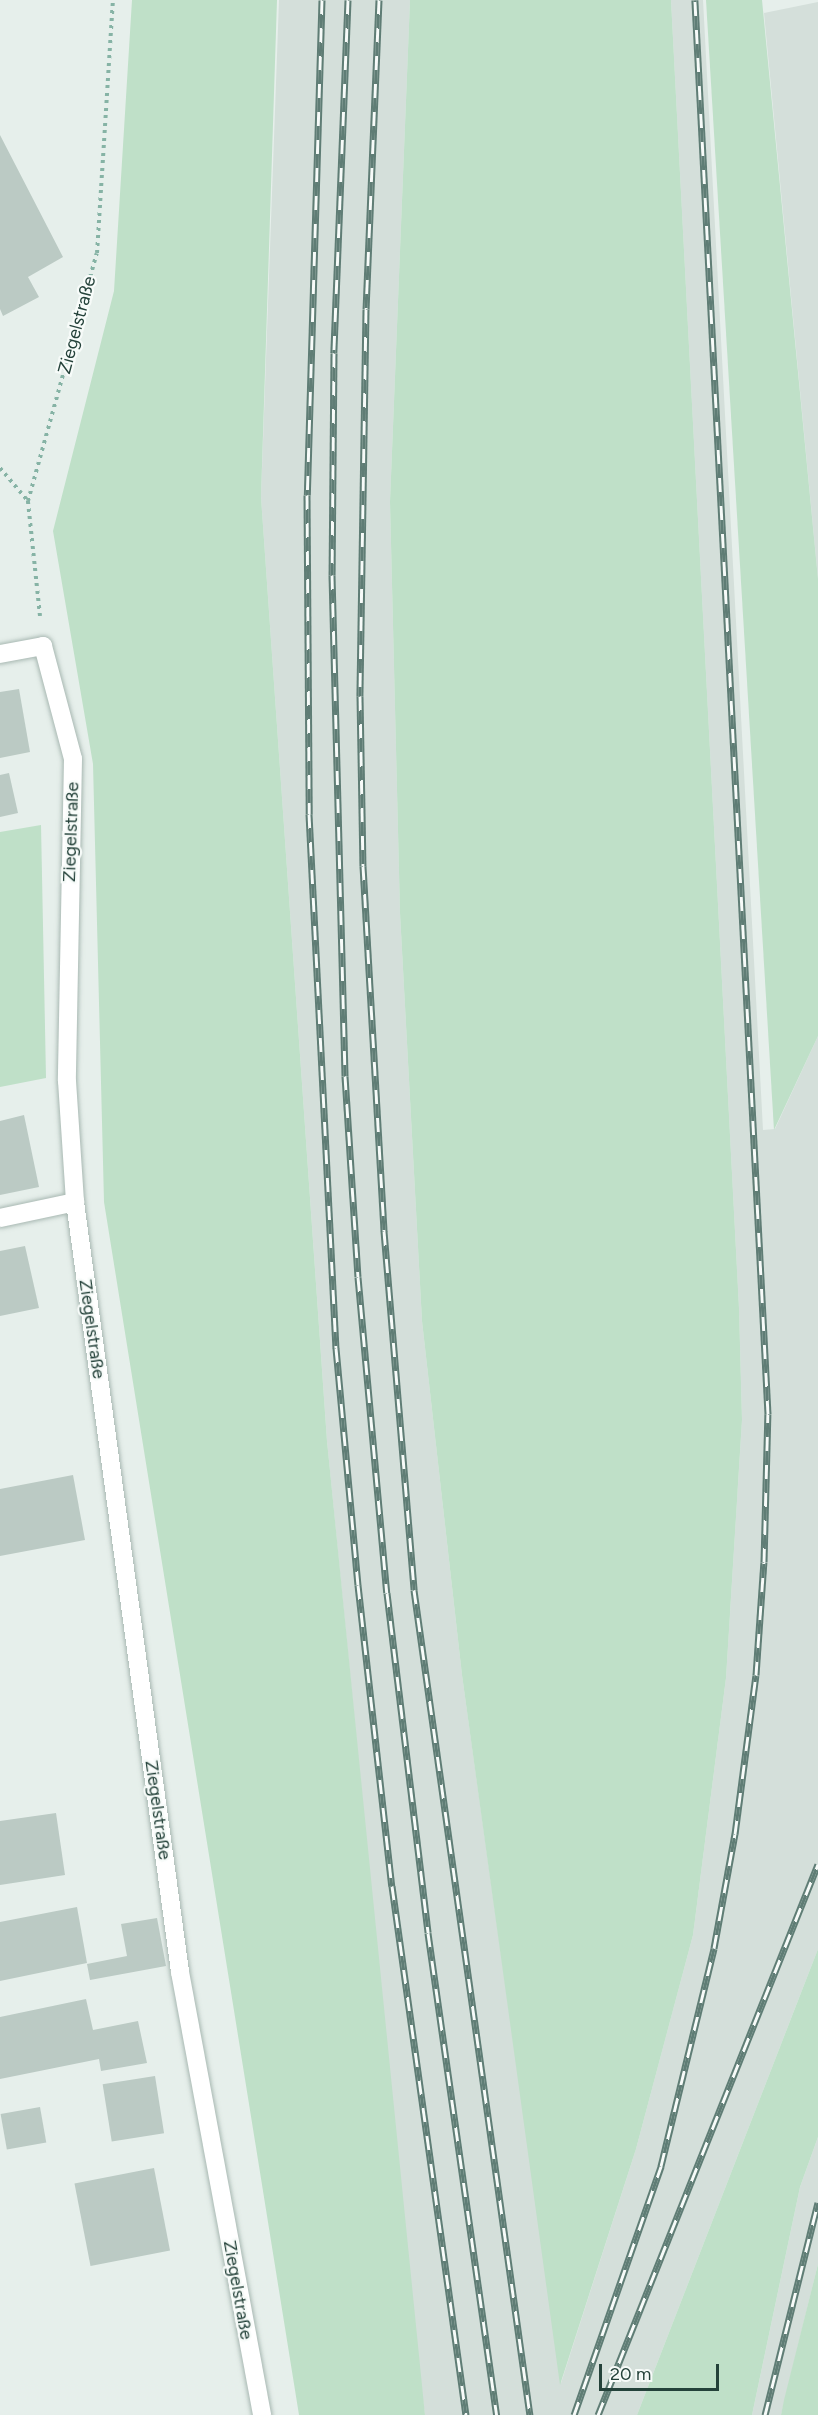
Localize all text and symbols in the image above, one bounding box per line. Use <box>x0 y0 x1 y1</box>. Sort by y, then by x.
street label: Ziegelstraße <box>54 274 100 376</box>
street label: Ziegelstraße <box>58 781 84 883</box>
street label: Ziegelstraße <box>74 1278 110 1380</box>
street label: Ziegelstraße <box>140 1759 176 1861</box>
street label: Ziegelstraße <box>219 2239 257 2341</box>
scale bar <box>602 2352 722 2390</box>
text: 20 m <box>610 2363 651 2385</box>

